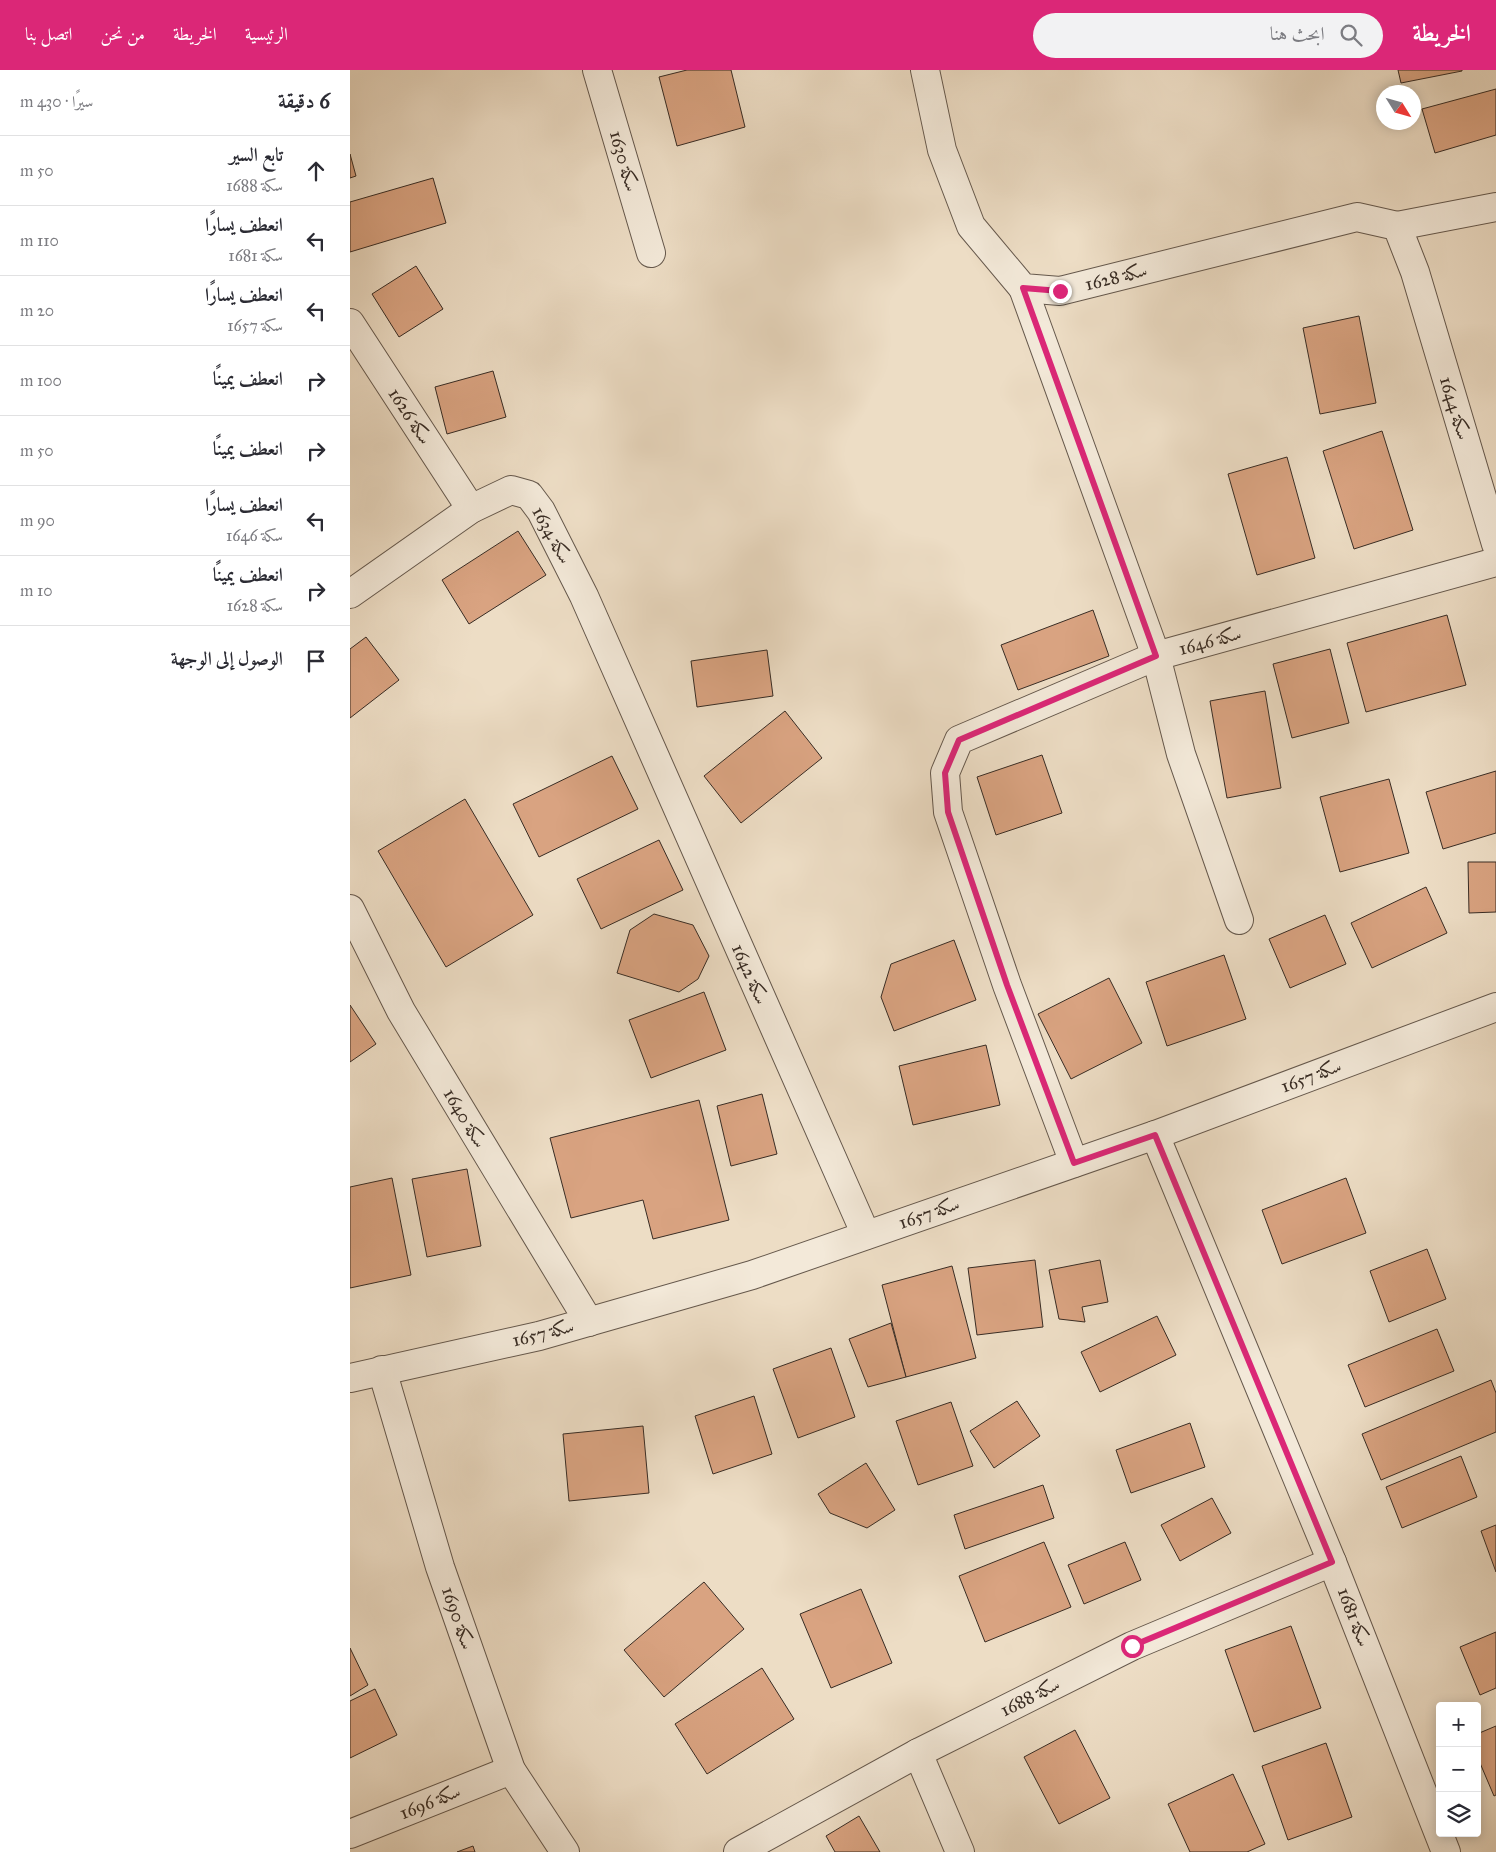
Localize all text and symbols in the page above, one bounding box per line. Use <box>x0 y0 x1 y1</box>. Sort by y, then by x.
search box <box>1033 13 1383 58</box>
text: الخريطة <box>1413 18 1471 48</box>
icon: search <box>1337 21 1365 49</box>
text: ابحث هنا <box>1270 22 1325 45</box>
text: اتصل بنا <box>25 23 72 45</box>
text: من نحن <box>100 23 145 45</box>
text: الخريطة <box>173 23 217 45</box>
text: الرئيسية <box>245 23 288 45</box>
north arrow <box>1376 85 1421 130</box>
text: 6 دقيقة <box>278 88 330 114</box>
text: سيرًا · 430 m <box>20 92 93 111</box>
street label: سكة 1630 <box>605 128 643 194</box>
text: تابع السير <box>229 143 283 166</box>
icon: ahead <box>302 157 330 185</box>
text: 50 m <box>20 161 54 180</box>
text: سكة 1688 <box>226 176 283 195</box>
text: انعطف يسارًا <box>205 213 283 236</box>
icon: left <box>302 227 330 255</box>
text: 110 m <box>20 231 59 250</box>
text: سكة 1681 <box>228 246 283 265</box>
street label: سكة 1628 <box>1083 259 1149 295</box>
route end <box>1049 280 1072 303</box>
text: انعطف يسارًا <box>205 283 283 306</box>
icon: left <box>302 297 330 325</box>
text: 20 m <box>20 301 54 320</box>
text: سكة 1657 <box>227 316 283 335</box>
text: انعطف يمينًا <box>213 367 283 390</box>
icon: right <box>302 367 330 395</box>
text: 100 m <box>20 371 62 390</box>
street label: سكة 1644 <box>1435 374 1475 442</box>
street label: سكة 1626 <box>384 384 436 448</box>
text: انعطف يمينًا <box>213 437 283 460</box>
icon: right <box>302 437 330 465</box>
text: 50 m <box>20 441 54 460</box>
text: انعطف يسارًا <box>205 493 283 516</box>
street label: سكة 1634 <box>527 503 577 567</box>
icon: left <box>302 507 330 535</box>
text: 90 m <box>20 511 55 530</box>
text: سكة 1646 <box>226 526 283 545</box>
text: انعطف يمينًا <box>213 563 283 586</box>
icon: right <box>302 577 330 605</box>
text: 10 m <box>20 581 52 600</box>
text: سكة 1628 <box>227 596 283 615</box>
street label: سكة 1646 <box>1176 622 1244 660</box>
text: الوصول إلى الوجهة <box>171 647 283 670</box>
icon: arrive <box>302 647 330 675</box>
street label: سكة 1642 <box>727 940 773 1008</box>
street label: سكة 1657 <box>1278 1054 1344 1098</box>
street label: سكة 1640 <box>439 1084 491 1152</box>
street label: سكة 1657 <box>896 1192 962 1234</box>
street label: سكة 1657 <box>510 1315 576 1351</box>
street label: سكة 1690 <box>437 1584 479 1652</box>
street label: سكة 1681 <box>1333 1584 1375 1650</box>
route start <box>1121 1635 1144 1658</box>
street label: سكة 1688 <box>997 1673 1063 1721</box>
map controls <box>1436 1702 1481 1837</box>
button: + <box>1436 1702 1481 1747</box>
button: − <box>1436 1747 1481 1792</box>
street label: سكة 1696 <box>396 1780 464 1824</box>
button: layers <box>1436 1792 1481 1837</box>

